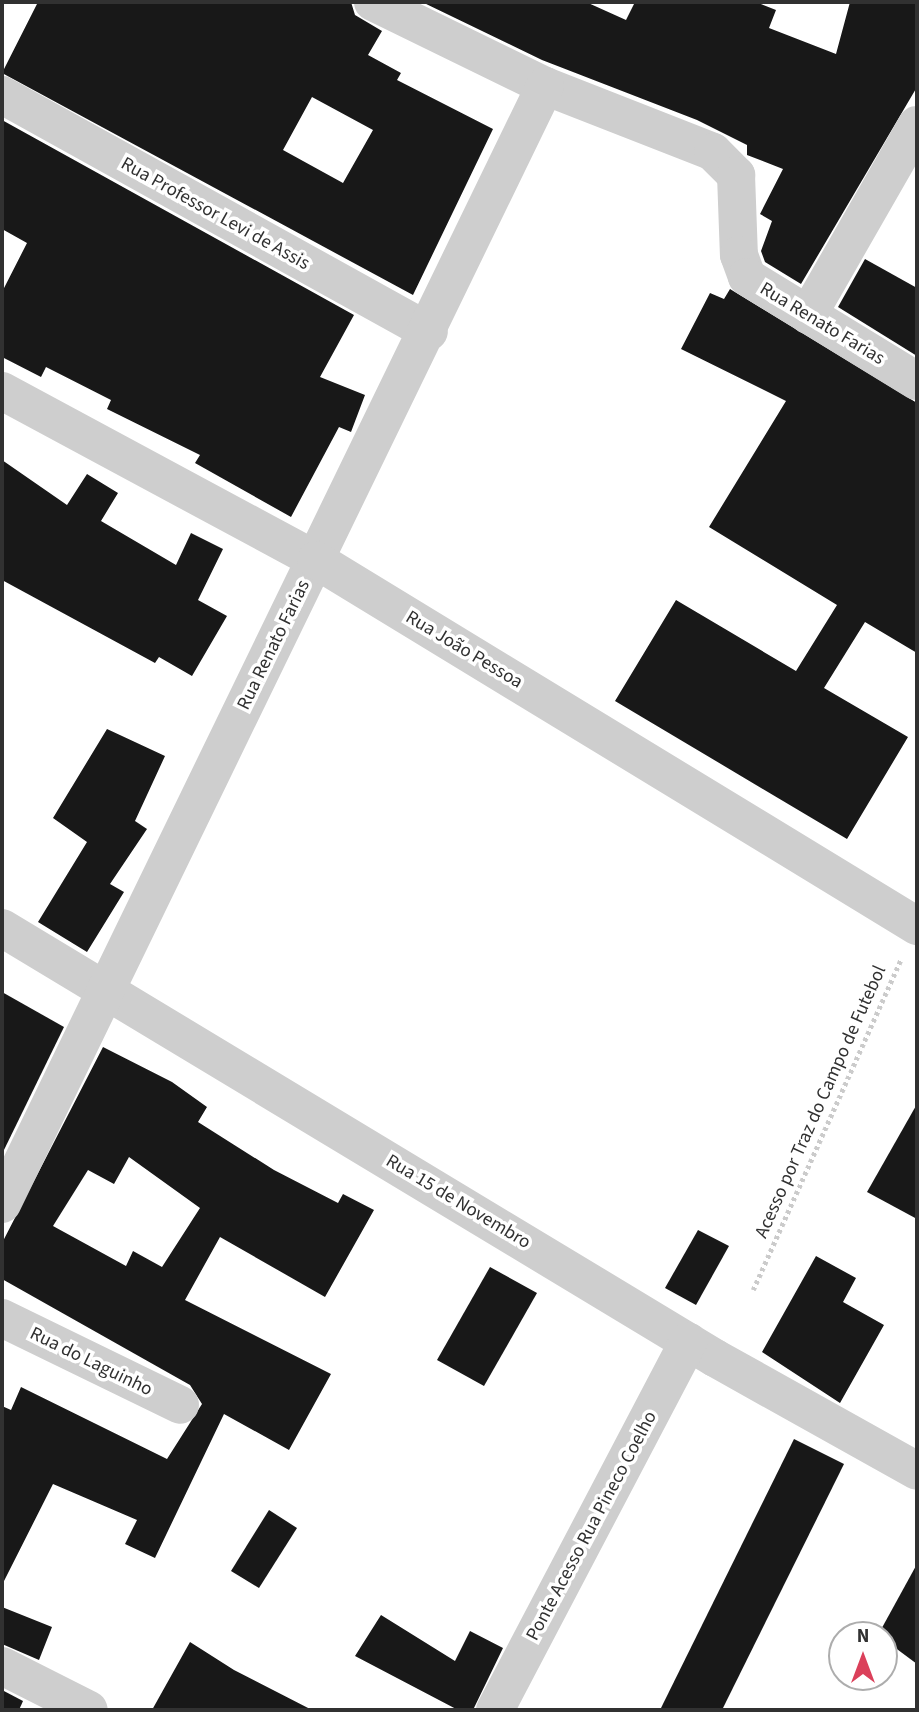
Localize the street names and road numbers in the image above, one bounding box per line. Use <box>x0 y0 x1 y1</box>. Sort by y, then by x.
street label: Rua Professor Levi de Assis <box>117 153 313 275</box>
street label: Rua Renato Farias <box>755 278 889 370</box>
street label: Rua Renato Farias <box>233 576 315 714</box>
street label: Rua João Pessoa <box>401 606 527 694</box>
street label: Acesso por Traz do Campo de Futebol <box>750 962 892 1242</box>
street label: Rua 15 de Novembro <box>382 1150 534 1254</box>
street label: Rua do Laguinho <box>26 1322 156 1402</box>
street label: Ponte Acesso Rua Pineco Coelho <box>522 1407 662 1645</box>

